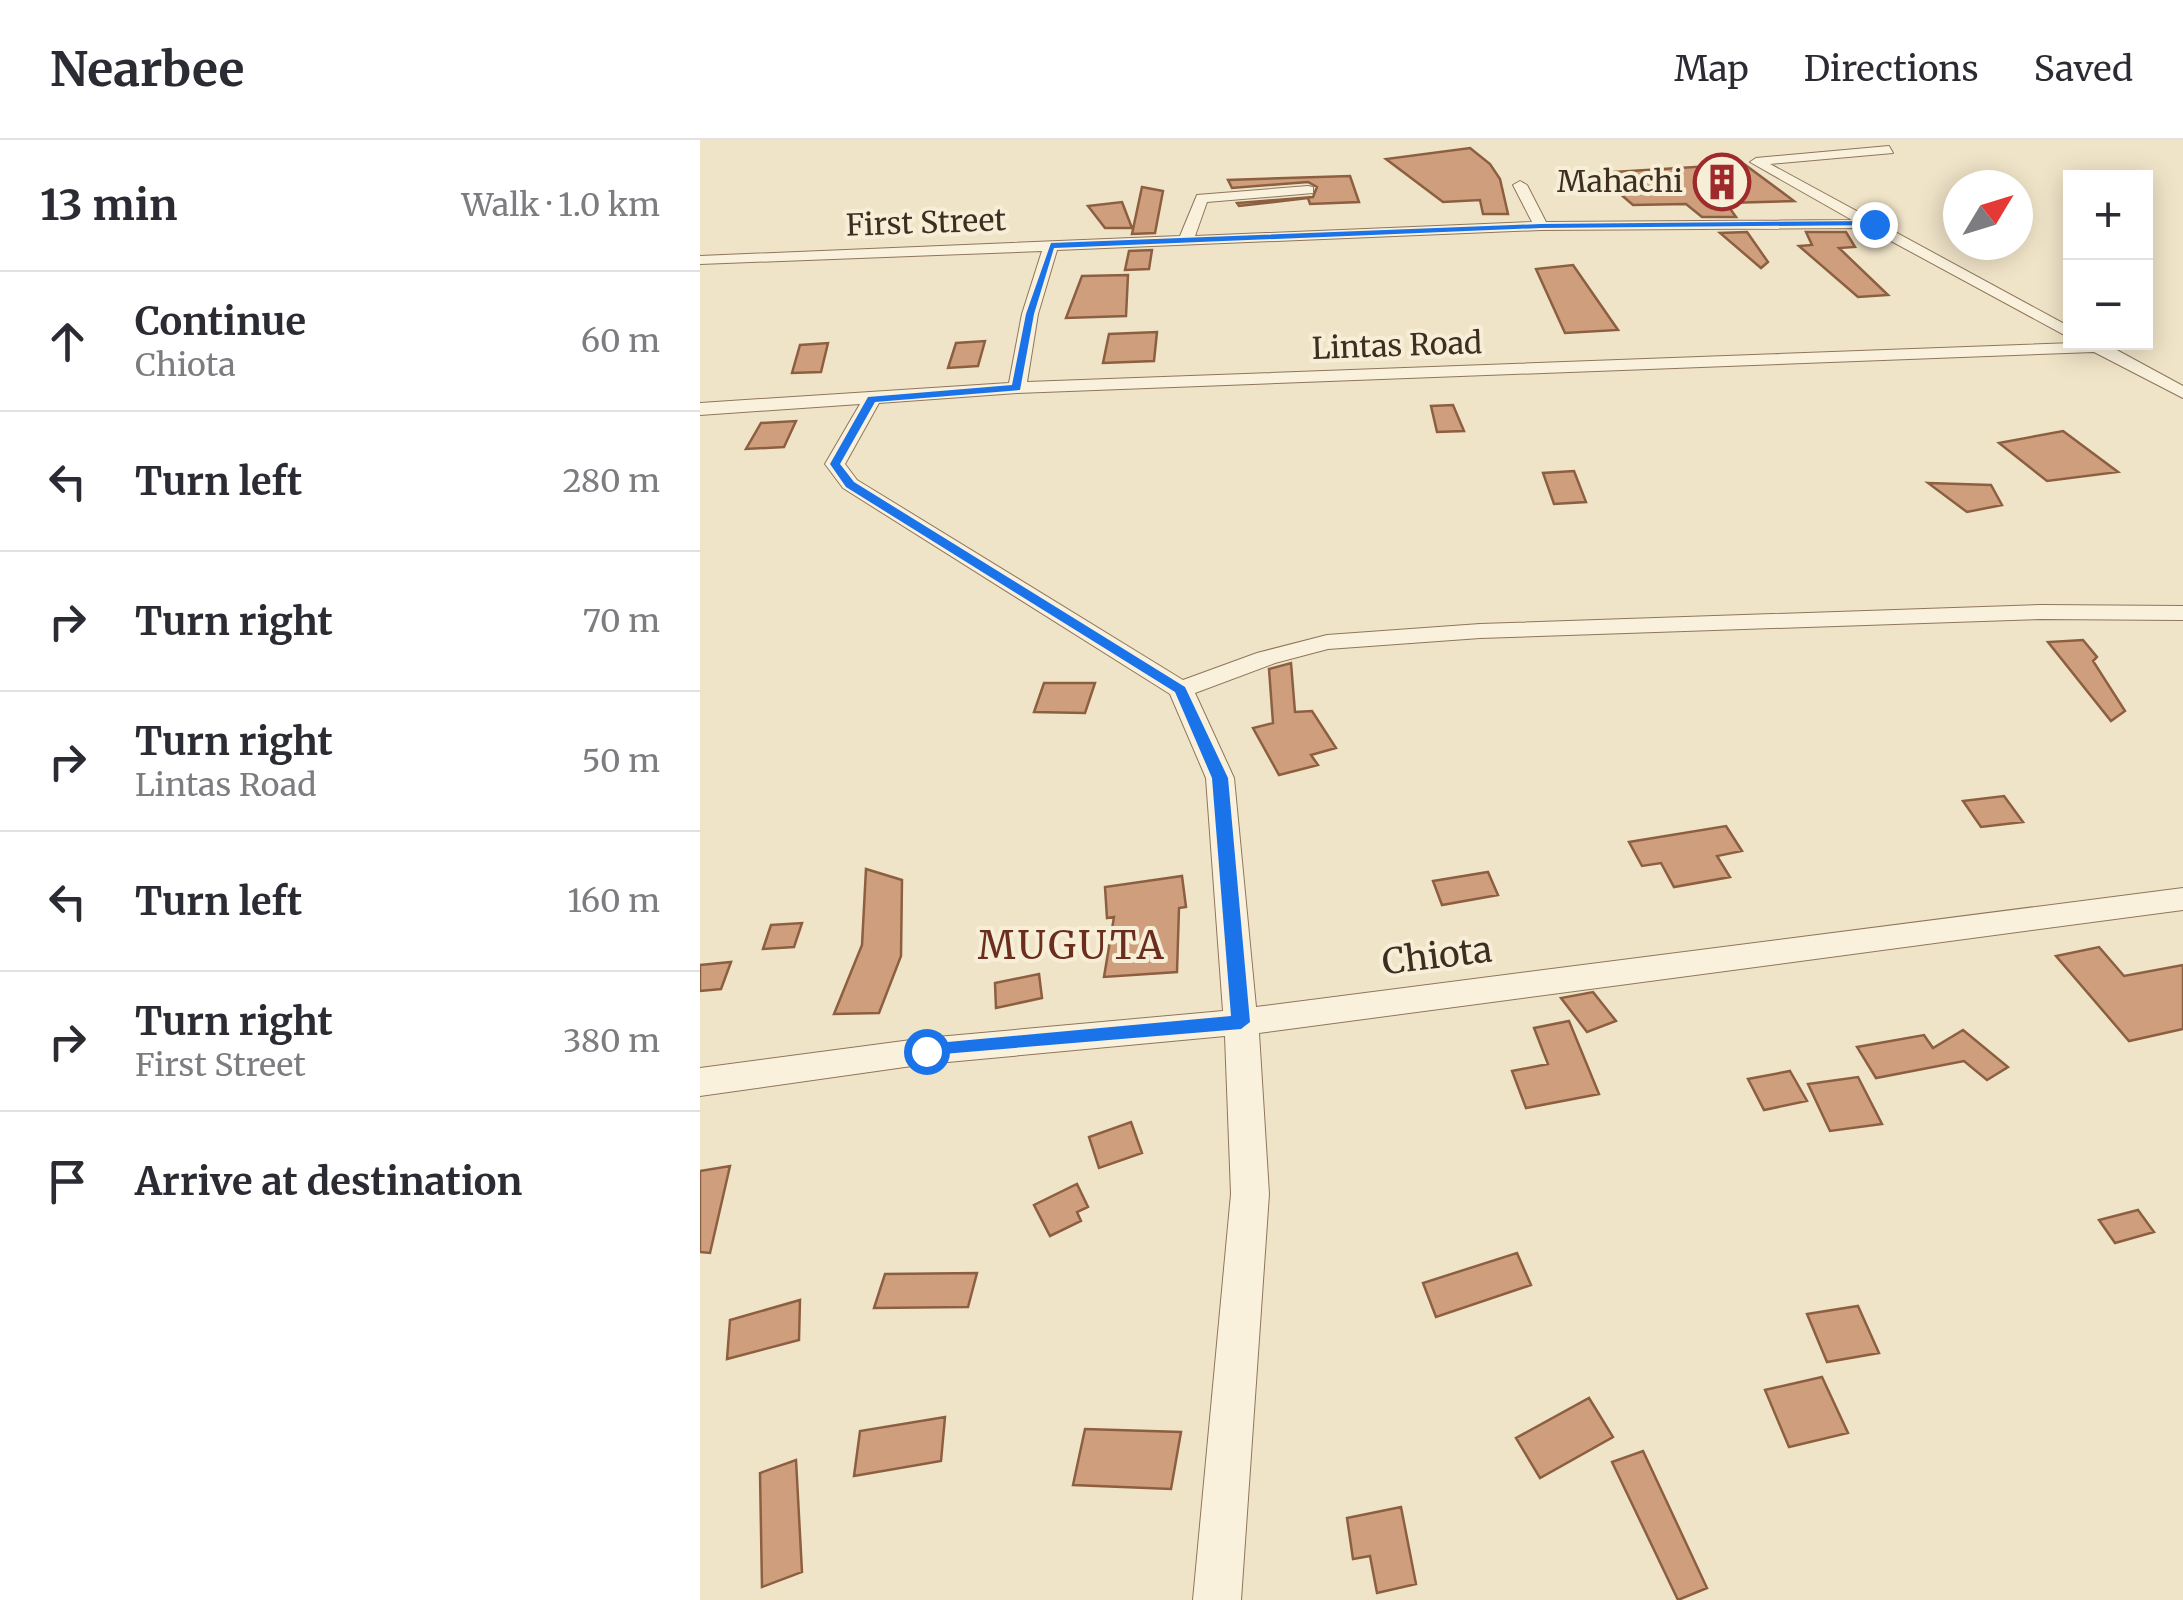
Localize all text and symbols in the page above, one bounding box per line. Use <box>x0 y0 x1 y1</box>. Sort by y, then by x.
text: Nearbee <box>50 39 244 99</box>
text: Map <box>1674 47 1749 91</box>
text: Directions <box>1804 47 1979 91</box>
text: Saved <box>2034 47 2133 91</box>
building icon: Mahachi <box>1692 152 1752 212</box>
place label: Mahachi <box>1557 162 1683 200</box>
north arrow <box>1943 170 2033 260</box>
map controls <box>2063 170 2153 350</box>
button: + <box>2063 170 2153 260</box>
text: 13 min <box>40 179 178 231</box>
text: Walk · 1.0 km <box>461 185 660 225</box>
street label: First Street <box>845 200 1007 244</box>
route end <box>1852 202 1898 248</box>
button: − <box>2063 260 2153 350</box>
text: Continue <box>135 298 306 345</box>
icon: ahead <box>40 314 95 369</box>
text: 60 m <box>581 321 660 361</box>
street label: Lintas Road <box>1311 323 1483 367</box>
text: Chiota <box>135 345 236 385</box>
icon: left <box>40 454 95 509</box>
text: Turn left <box>135 458 302 505</box>
text: 280 m <box>562 461 660 501</box>
icon: right <box>40 594 95 649</box>
text: Turn right <box>135 598 333 645</box>
text: 70 m <box>583 601 660 641</box>
text: Turn right <box>135 718 333 765</box>
icon: right <box>40 734 95 789</box>
text: 50 m <box>582 741 660 781</box>
text: Lintas Road <box>135 765 317 805</box>
icon: left <box>40 874 95 929</box>
text: Turn left <box>135 878 302 925</box>
text: 160 m <box>568 881 660 921</box>
district label: MUGUTA <box>978 922 1166 969</box>
street label: Chiota <box>1380 927 1494 985</box>
text: Turn right <box>135 998 333 1045</box>
icon: right <box>40 1014 95 1069</box>
text: 380 m <box>563 1021 660 1061</box>
route start <box>904 1029 950 1075</box>
text: First Street <box>135 1045 306 1085</box>
icon: arrive <box>40 1154 95 1209</box>
text: Arrive at destination <box>135 1158 522 1205</box>

